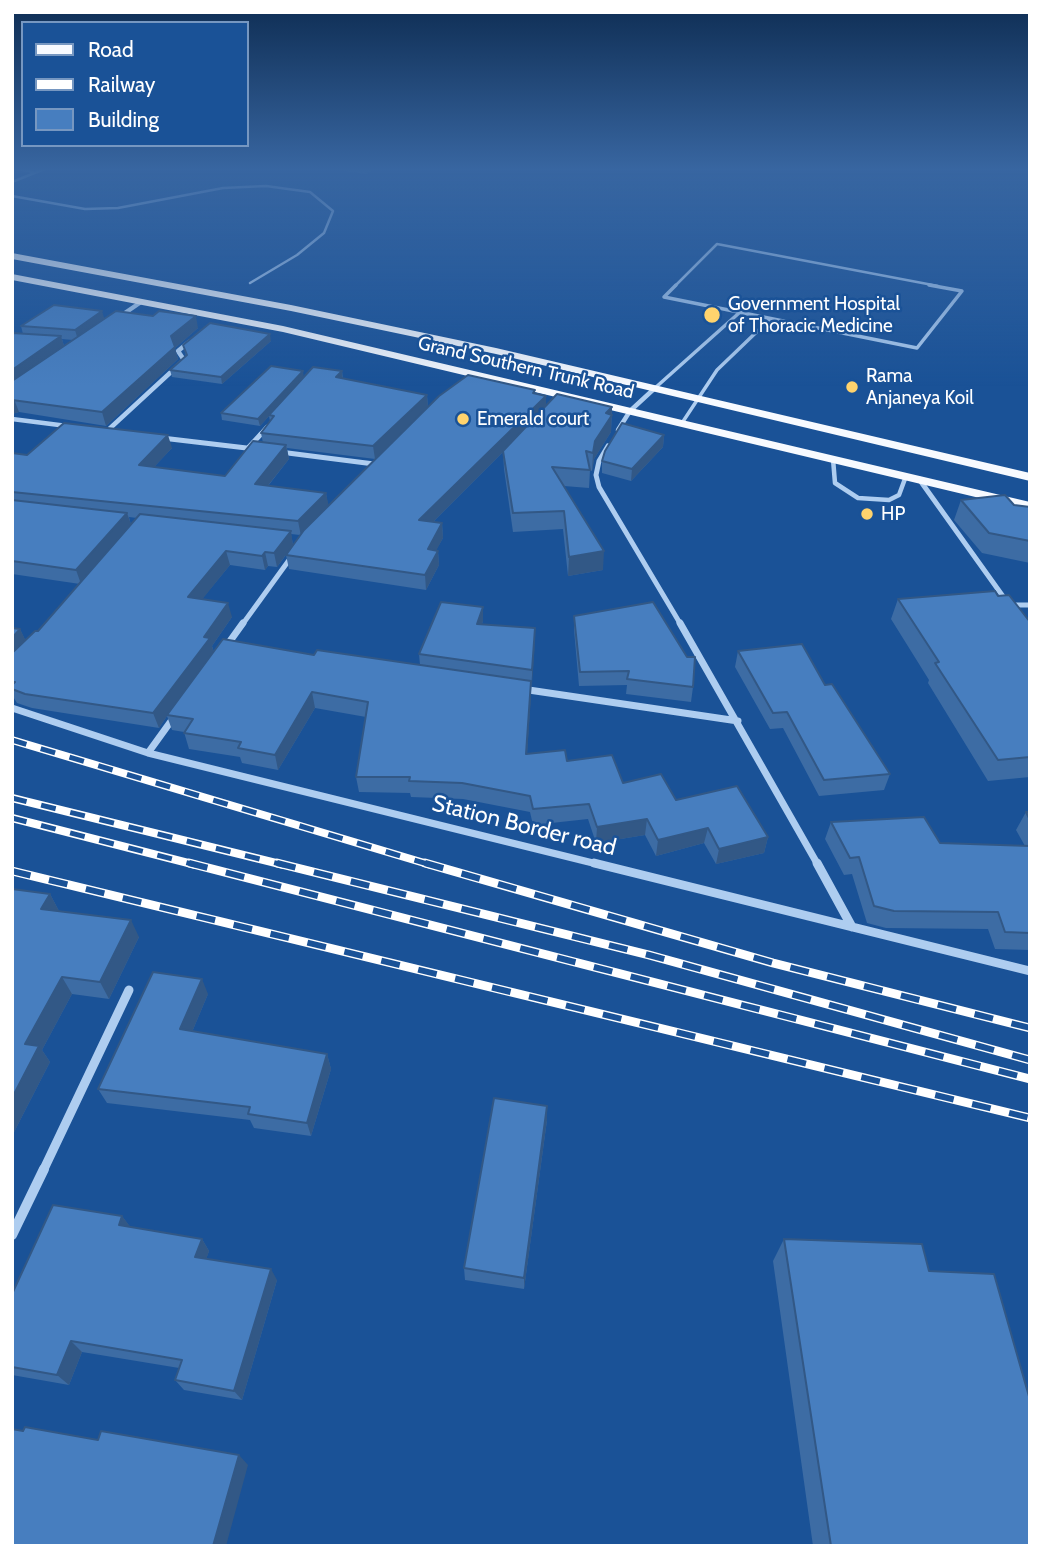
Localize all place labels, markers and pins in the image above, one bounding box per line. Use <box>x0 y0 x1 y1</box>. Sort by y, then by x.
place label: Government Hospital of Thoracic Medicine <box>728 293 900 337</box>
marker: Government Hospital of Thoracic Medicine <box>702 305 722 325</box>
place label: Rama Anjaneya Koil <box>866 365 974 409</box>
marker: Rama Anjaneya Koil <box>844 379 860 395</box>
place label: Emerald court <box>477 408 589 430</box>
marker: Emerald court <box>455 411 471 427</box>
place label: HP <box>881 503 905 525</box>
marker: HP <box>859 506 875 522</box>

